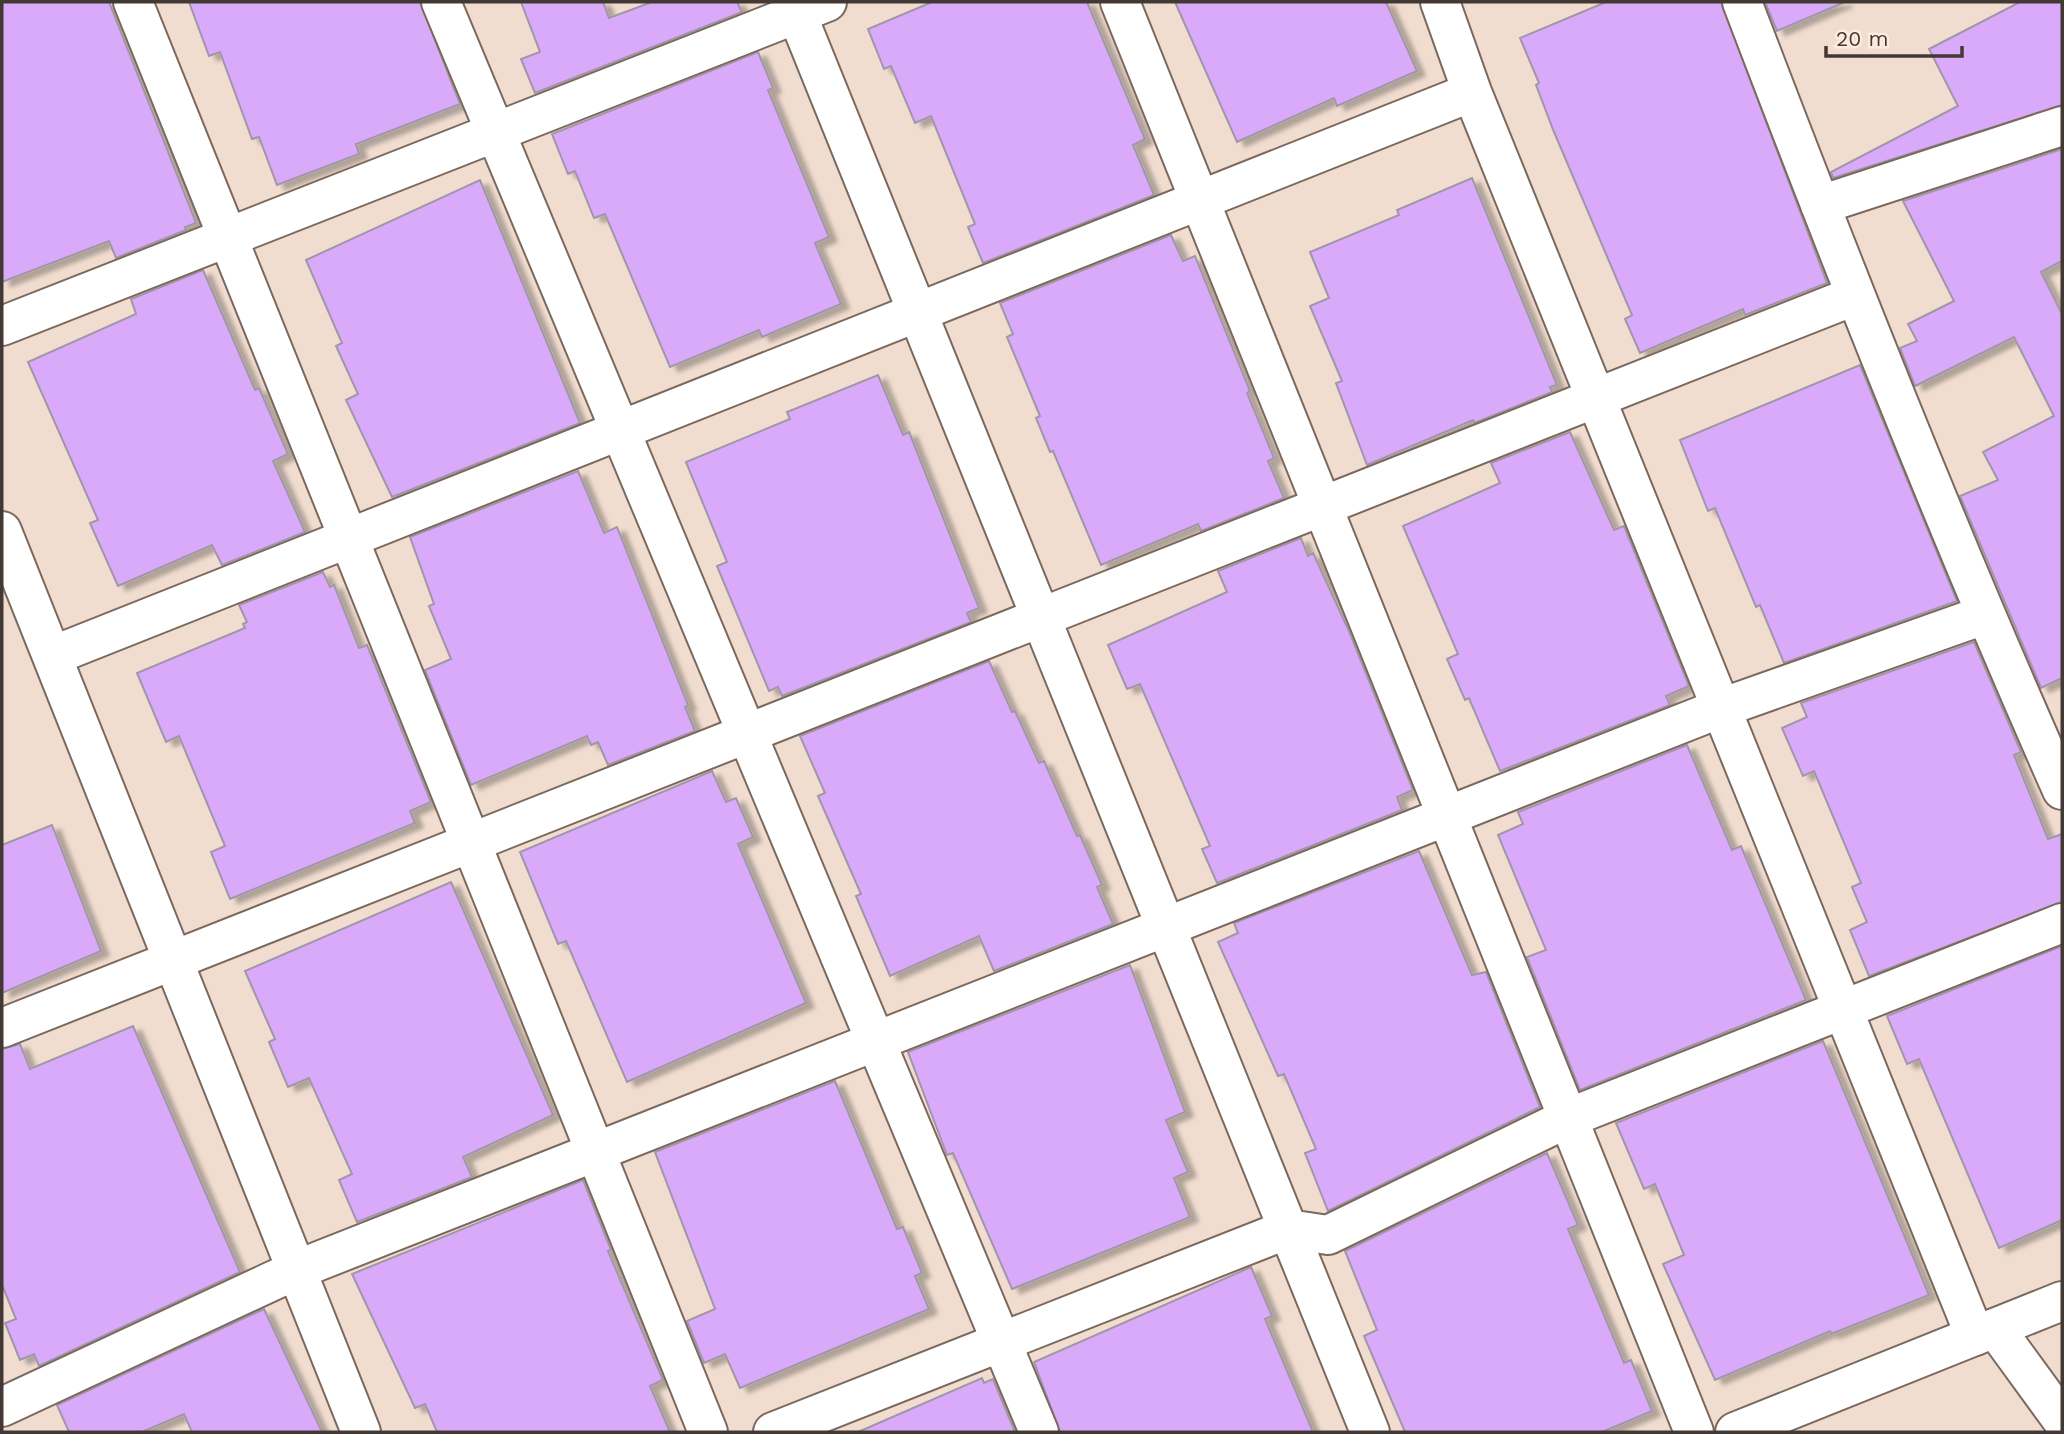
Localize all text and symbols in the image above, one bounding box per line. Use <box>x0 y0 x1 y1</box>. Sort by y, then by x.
scale bar <box>1826 14 1962 58</box>
text: 20 m <box>1836 26 1888 51</box>

